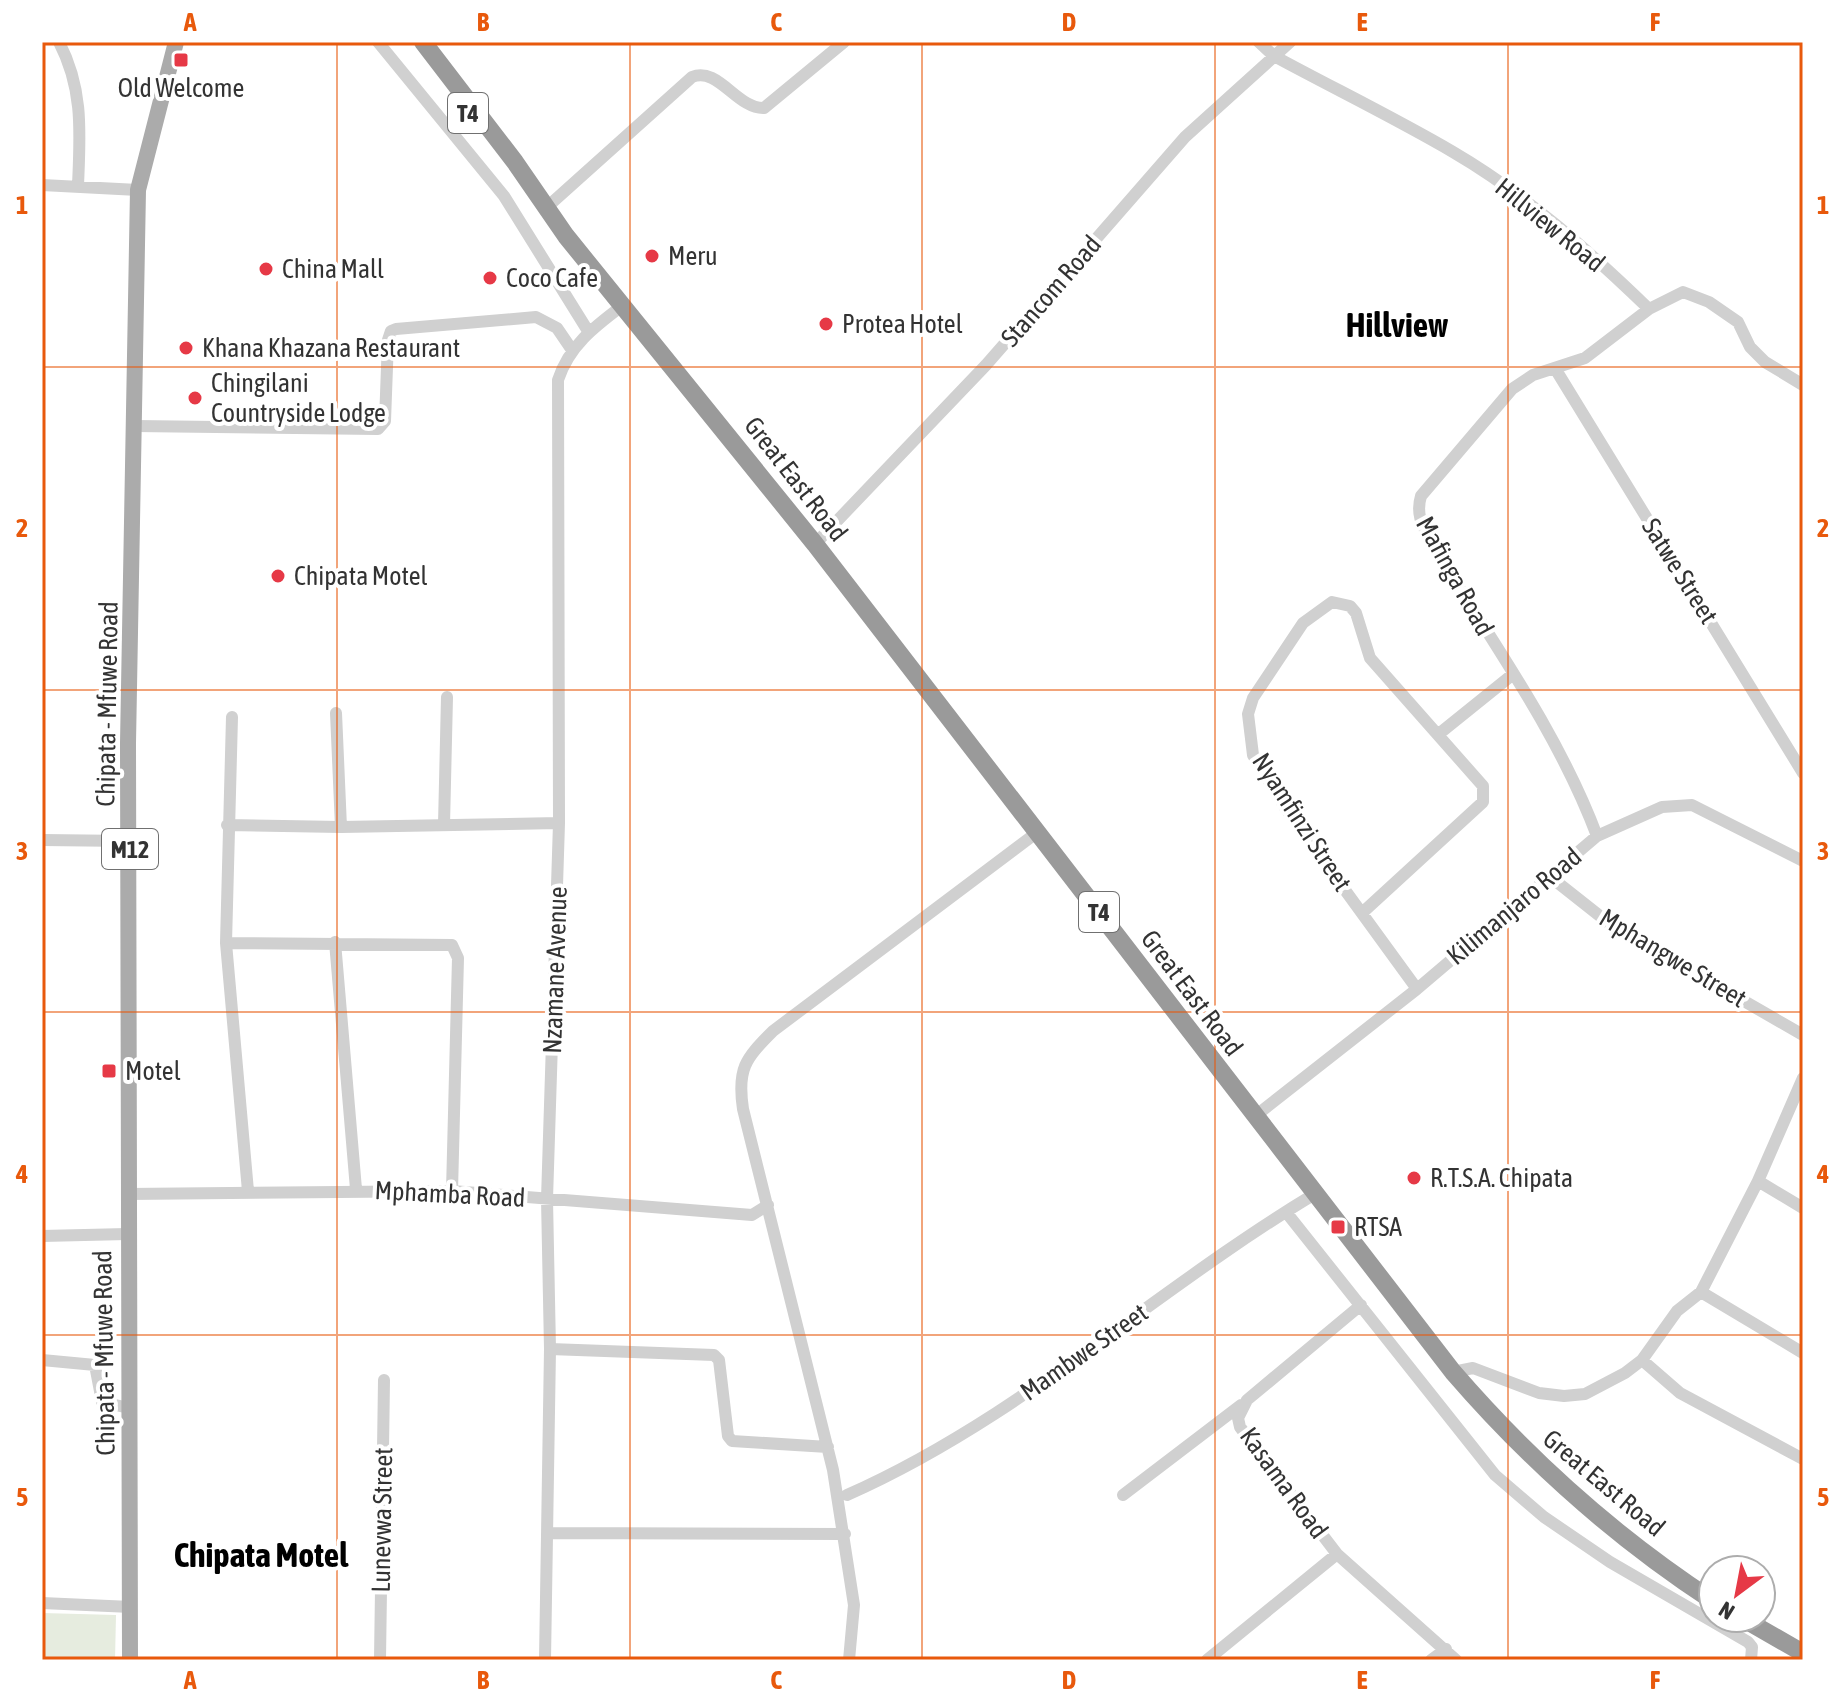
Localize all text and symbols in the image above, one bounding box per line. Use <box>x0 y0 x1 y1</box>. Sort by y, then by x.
text: A <box>183 7 197 37</box>
text: B <box>477 7 490 37</box>
text: C <box>770 7 782 37</box>
text: D <box>1062 7 1076 37</box>
text: E <box>1356 7 1368 37</box>
text: F <box>1650 7 1661 37</box>
marker: Old Welcome <box>172 51 190 69</box>
place label: Old Welcome <box>118 73 244 103</box>
road number: T4 <box>448 93 488 133</box>
street label: Hillview Road <box>1489 172 1611 278</box>
text: 1 <box>16 190 28 220</box>
text: 1 <box>1817 190 1829 220</box>
street label: Stancom Road <box>995 230 1107 352</box>
place label: Meru <box>668 241 717 271</box>
marker: Meru <box>643 247 661 265</box>
place label: China Mall <box>282 254 384 284</box>
marker: China Mall <box>257 260 275 278</box>
place label: Coco Cafe <box>506 263 598 293</box>
marker: Coco Cafe <box>481 269 499 287</box>
district label: Hillview <box>1346 305 1449 344</box>
place label: Protea Hotel <box>842 309 963 339</box>
marker: Protea Hotel <box>817 315 835 333</box>
place label: Khana Khazana Restaurant <box>202 333 460 363</box>
marker: Khana Khazana Restaurant <box>177 339 195 357</box>
place label: Chingilani Countryside Lodge <box>211 368 386 428</box>
marker: Chingilani Countryside Lodge <box>186 389 204 407</box>
street label: Great East Road <box>738 411 854 547</box>
street label: Mafinga Road <box>1410 511 1500 641</box>
text: 2 <box>16 513 28 543</box>
street label: Satwe Street <box>1636 513 1724 629</box>
text: 2 <box>1817 513 1829 543</box>
place label: Chipata Motel <box>294 561 428 591</box>
marker: Chipata Motel <box>269 567 287 585</box>
street label: Chipata - Mfuwe Road <box>90 601 124 807</box>
street label: Nyamfinzi Street <box>1246 747 1358 897</box>
road number: M12 <box>102 829 158 869</box>
text: 3 <box>16 836 28 866</box>
text: 3 <box>1817 836 1829 866</box>
street label: Kilimanjaro Road <box>1441 841 1587 971</box>
street label: Nzamane Avenue <box>537 886 573 1054</box>
road number: T4 <box>1079 892 1119 932</box>
street label: Mphangwe Street <box>1594 902 1752 1014</box>
street label: Great East Road <box>1135 924 1249 1062</box>
place label: Motel <box>125 1056 181 1086</box>
marker: Motel <box>100 1062 118 1080</box>
text: 4 <box>15 1159 28 1189</box>
text: 4 <box>1816 1159 1829 1189</box>
place label: R.T.S.A. Chipata <box>1430 1163 1573 1193</box>
marker: R.T.S.A. Chipata <box>1405 1169 1423 1187</box>
street label: Mphamba Road <box>374 1175 526 1213</box>
place label: RTSA <box>1354 1212 1402 1242</box>
marker: RTSA <box>1329 1218 1347 1236</box>
street label: Chipata - Mfuwe Road <box>87 1250 121 1456</box>
street label: Mambwe Street <box>1015 1297 1153 1407</box>
street label: Kasama Road <box>1234 1422 1334 1544</box>
street label: Great East Road <box>1537 1423 1671 1543</box>
street label: Lunevwa Street <box>366 1447 398 1593</box>
text: 5 <box>16 1482 28 1512</box>
text: 5 <box>1817 1482 1829 1512</box>
district label: Chipata Motel <box>174 1535 349 1574</box>
north arrow <box>1697 1554 1777 1634</box>
text: N <box>1714 1596 1739 1625</box>
text: A <box>183 1665 197 1695</box>
text: B <box>477 1665 490 1695</box>
text: C <box>770 1665 782 1695</box>
text: D <box>1062 1665 1076 1695</box>
text: E <box>1356 1665 1368 1695</box>
text: F <box>1650 1665 1661 1695</box>

